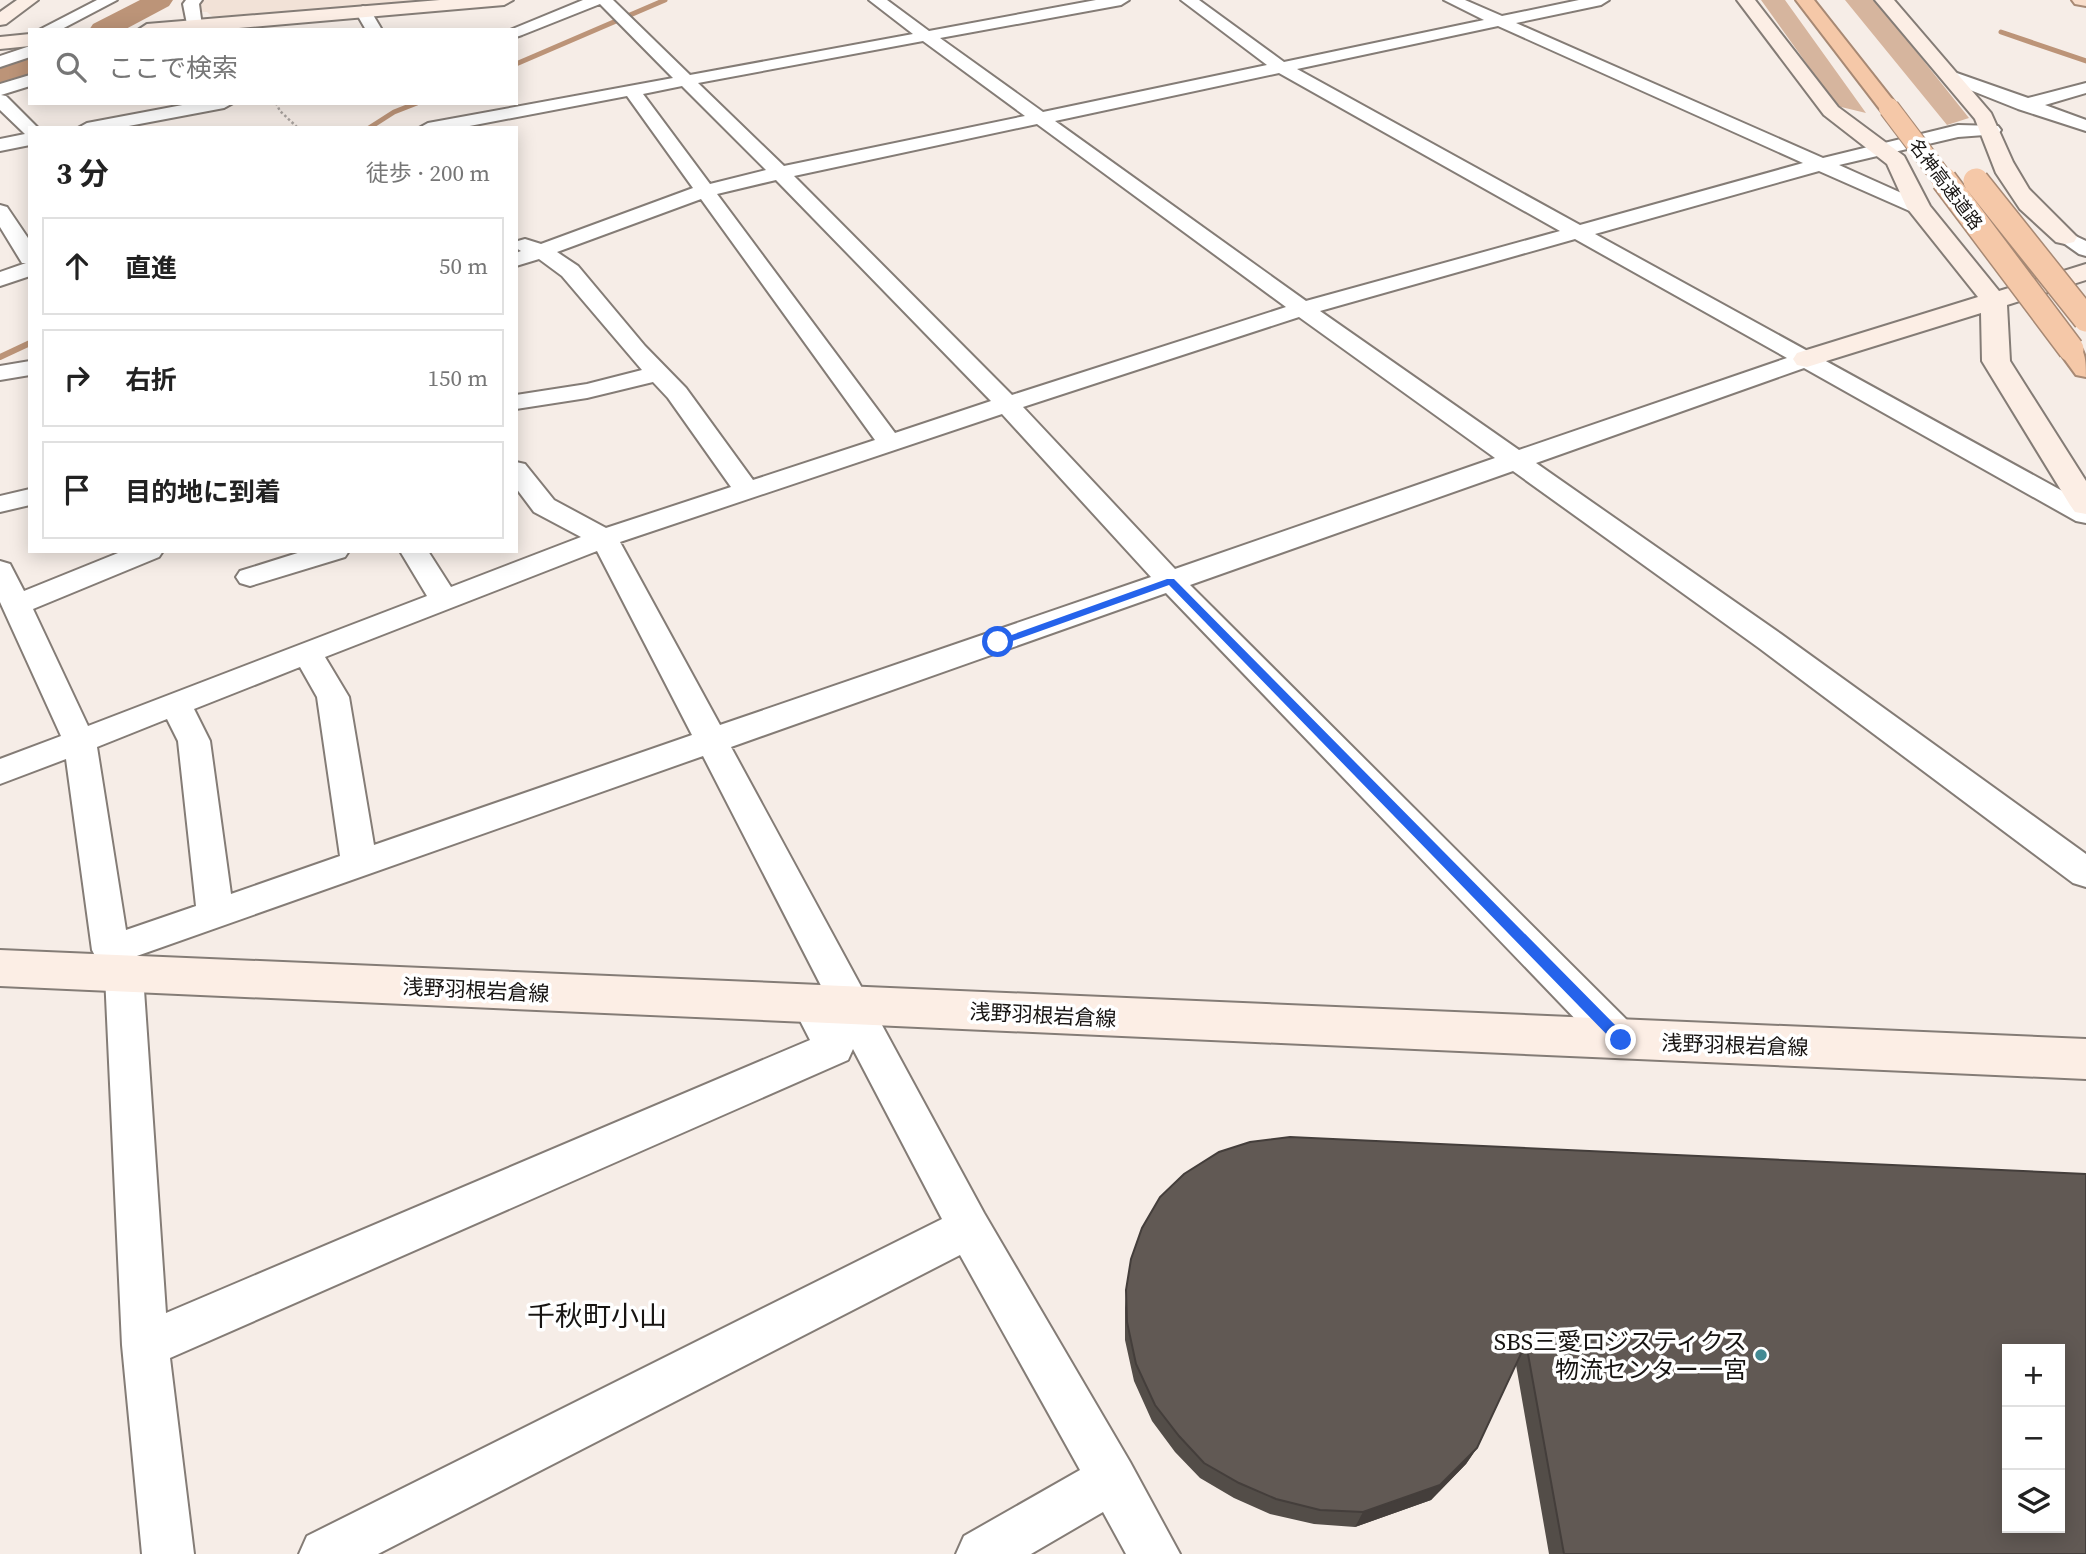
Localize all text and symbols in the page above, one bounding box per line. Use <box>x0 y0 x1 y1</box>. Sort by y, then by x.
search box <box>28 28 518 105</box>
icon: search <box>52 48 90 86</box>
text: ここで検索 <box>108 50 238 86</box>
street label: 名神高速道路 <box>1904 133 1988 235</box>
text: 3 分 <box>56 153 109 194</box>
text: 徒歩 · 200 m <box>366 157 490 189</box>
icon: ahead <box>58 247 96 285</box>
text: 直進 <box>125 250 177 286</box>
text: 50 m <box>439 250 488 282</box>
icon: right <box>58 359 96 397</box>
text: 右折 <box>125 362 177 398</box>
text: 150 m <box>427 362 488 394</box>
icon: arrive <box>58 471 96 509</box>
text: 目的地に到着 <box>125 474 281 510</box>
route start <box>982 626 1013 657</box>
street label: 浅野羽根岩倉線 <box>402 972 550 1008</box>
street label: 浅野羽根岩倉線 <box>969 997 1117 1033</box>
route end <box>1605 1024 1636 1055</box>
street label: 浅野羽根岩倉線 <box>1661 1028 1809 1062</box>
district label: 千秋町小山 <box>527 1297 667 1335</box>
place label: SBS三愛ロジスティクス 物流センター一宮 <box>1494 1325 1747 1386</box>
map controls <box>2002 1344 2065 1533</box>
button: + <box>2002 1344 2065 1407</box>
marker: SBS三愛ロジスティクス 物流センター一宮 <box>1753 1347 1769 1363</box>
button: − <box>2002 1407 2065 1470</box>
button: layers <box>2002 1470 2065 1533</box>

